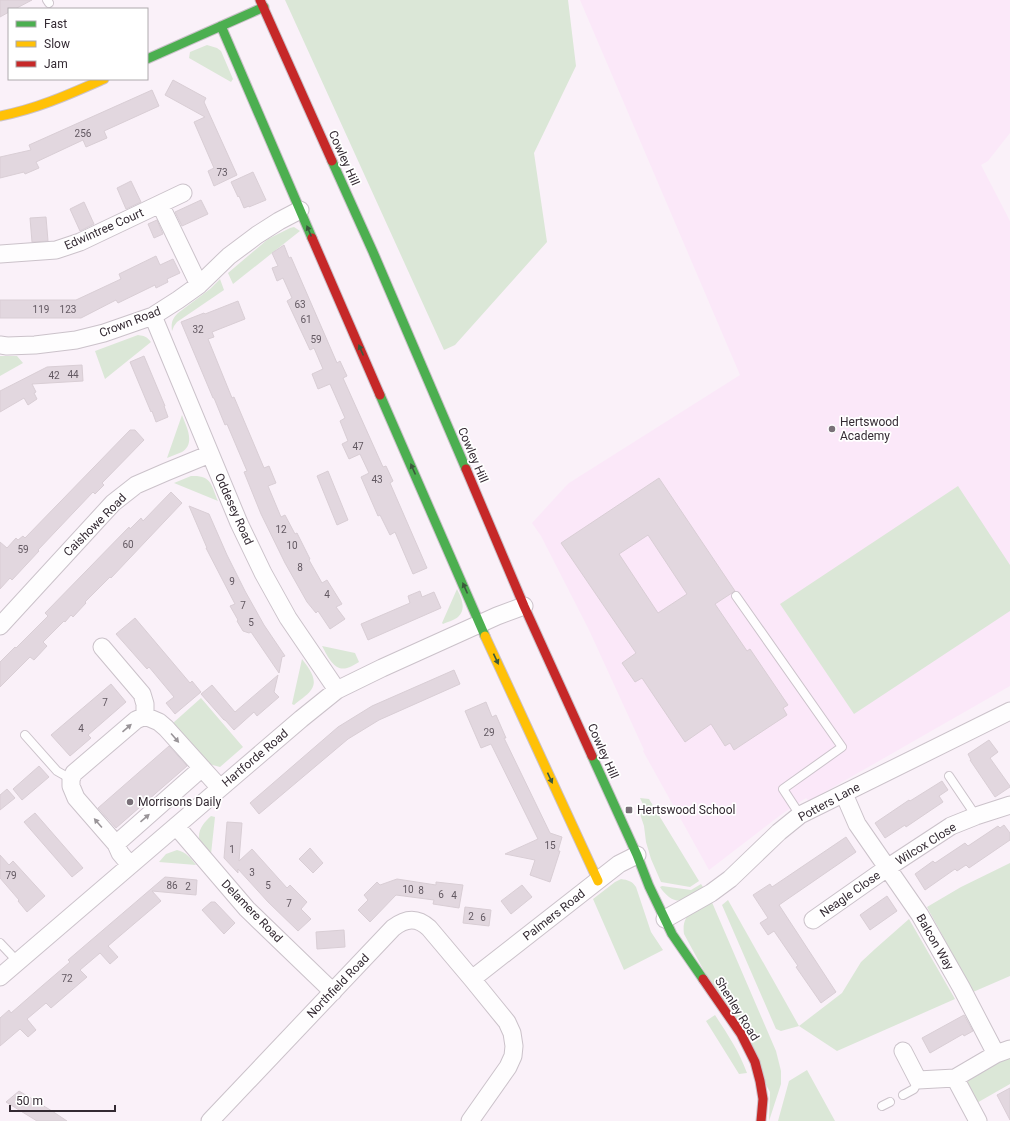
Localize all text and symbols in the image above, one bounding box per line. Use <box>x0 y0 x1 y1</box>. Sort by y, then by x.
legend <box>8 8 148 80</box>
text: Fast <box>44 17 67 31</box>
text: Slow <box>44 37 70 51</box>
text: Jam <box>44 57 68 71</box>
house number: 256 <box>75 128 92 139</box>
street label: Cowley Hill <box>326 128 362 188</box>
house number: 73 <box>216 167 228 178</box>
street label: Edwintree Court <box>62 205 146 253</box>
one-way arrow <box>306 225 312 236</box>
house number: 63 <box>294 299 306 310</box>
house number: 119 <box>33 304 49 315</box>
house number: 123 <box>60 304 76 315</box>
street label: Crown Road <box>97 304 163 340</box>
house number: 61 <box>300 314 312 325</box>
house number: 32 <box>192 324 204 335</box>
house number: 59 <box>310 334 322 345</box>
one-way arrow <box>358 344 364 355</box>
house number: 44 <box>67 369 79 380</box>
house number: 42 <box>48 370 60 381</box>
place label: Hertswood Academy <box>840 415 899 443</box>
marker: Hertswood Academy <box>827 424 837 434</box>
street label: Cowley Hill <box>455 425 491 485</box>
house number: 47 <box>352 441 364 452</box>
one-way arrow <box>410 463 416 475</box>
street label: Oddesey Road <box>212 471 256 547</box>
house number: 43 <box>371 474 383 485</box>
street label: Caishowe Road <box>61 491 129 559</box>
house number: 12 <box>275 524 287 535</box>
house number: 60 <box>122 539 134 550</box>
house number: 10 <box>286 540 298 551</box>
house number: 59 <box>17 544 29 555</box>
house number: 8 <box>297 562 303 573</box>
house number: 9 <box>229 576 235 587</box>
one-way arrow <box>461 582 467 594</box>
house number: 4 <box>324 589 330 600</box>
house number: 7 <box>240 600 246 611</box>
house number: 5 <box>248 617 254 628</box>
one-way arrow <box>494 654 500 666</box>
house number: 7 <box>102 697 108 708</box>
street label: Cowley Hill <box>585 721 621 781</box>
house number: 4 <box>78 723 84 734</box>
one-way arrow <box>122 723 132 732</box>
street label: Hartforde Road <box>219 726 291 790</box>
house number: 29 <box>483 727 495 738</box>
one-way arrow <box>171 733 180 743</box>
one-way arrow <box>548 772 554 784</box>
street label: Potters Lane <box>796 780 862 824</box>
place label: Morrisons Daily <box>138 795 221 809</box>
marker: Morrisons Daily <box>125 797 135 807</box>
place label: Hertswood School <box>637 803 735 817</box>
marker: Hertswood School <box>624 805 634 815</box>
one-way arrow <box>140 813 150 823</box>
one-way arrow <box>94 819 103 828</box>
street label: Wilcox Close <box>893 820 959 868</box>
house number: 15 <box>544 840 556 851</box>
house number: 1 <box>229 844 235 855</box>
house number: 3 <box>249 867 255 878</box>
street label: Neagle Close <box>817 868 883 920</box>
house number: 79 <box>5 870 17 881</box>
street label: Delamere Road <box>219 877 285 945</box>
house number: 86 <box>166 880 178 891</box>
house number: 5 <box>265 880 271 891</box>
house number: 2 <box>185 881 191 892</box>
house number: 10 <box>402 884 414 895</box>
house number: 8 <box>418 885 424 896</box>
street label: Palmers Road <box>520 887 588 943</box>
house number: 6 <box>438 889 444 900</box>
house number: 4 <box>451 890 457 901</box>
house number: 7 <box>286 898 292 909</box>
house number: 2 <box>468 911 474 922</box>
house number: 6 <box>480 912 486 923</box>
street label: Balcon Way <box>913 912 957 973</box>
street label: Northfield Road <box>304 951 372 1021</box>
house number: 72 <box>61 973 73 984</box>
street label: Shenley Road <box>712 975 762 1043</box>
scale bar <box>10 1087 115 1113</box>
text: 50 m <box>16 1094 43 1108</box>

